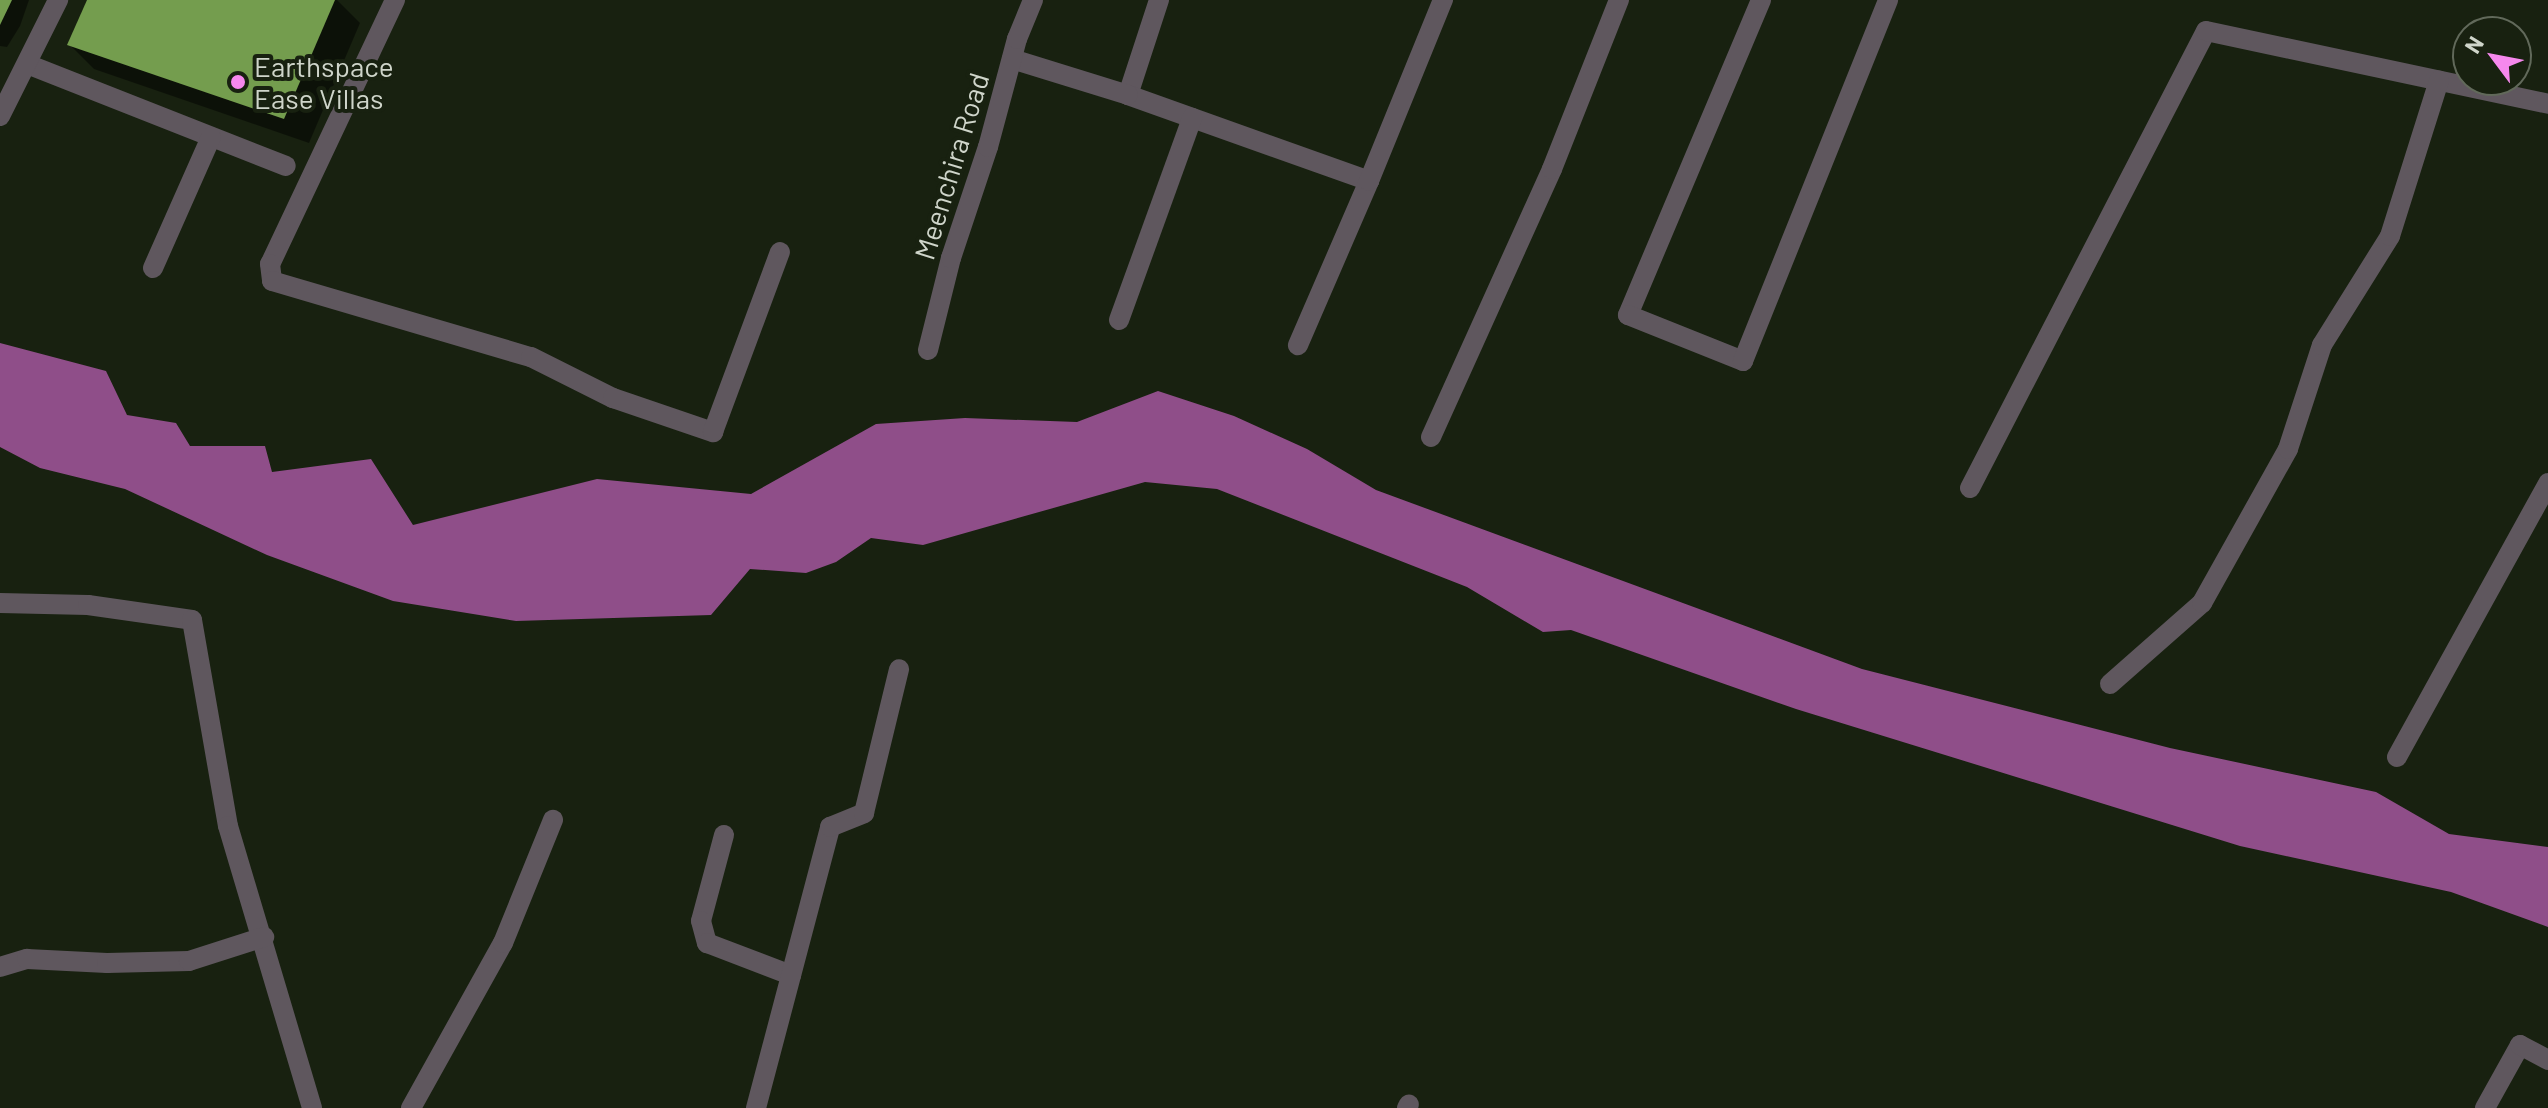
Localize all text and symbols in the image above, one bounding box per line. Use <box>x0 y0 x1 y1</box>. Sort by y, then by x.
north arrow <box>2452 16 2532 96</box>
text: N <box>2458 31 2488 57</box>
place label: Earthspace Ease Villas <box>254 49 394 115</box>
street label: Meenchira Road <box>907 69 995 263</box>
marker: Earthspace Ease Villas <box>229 73 247 91</box>

